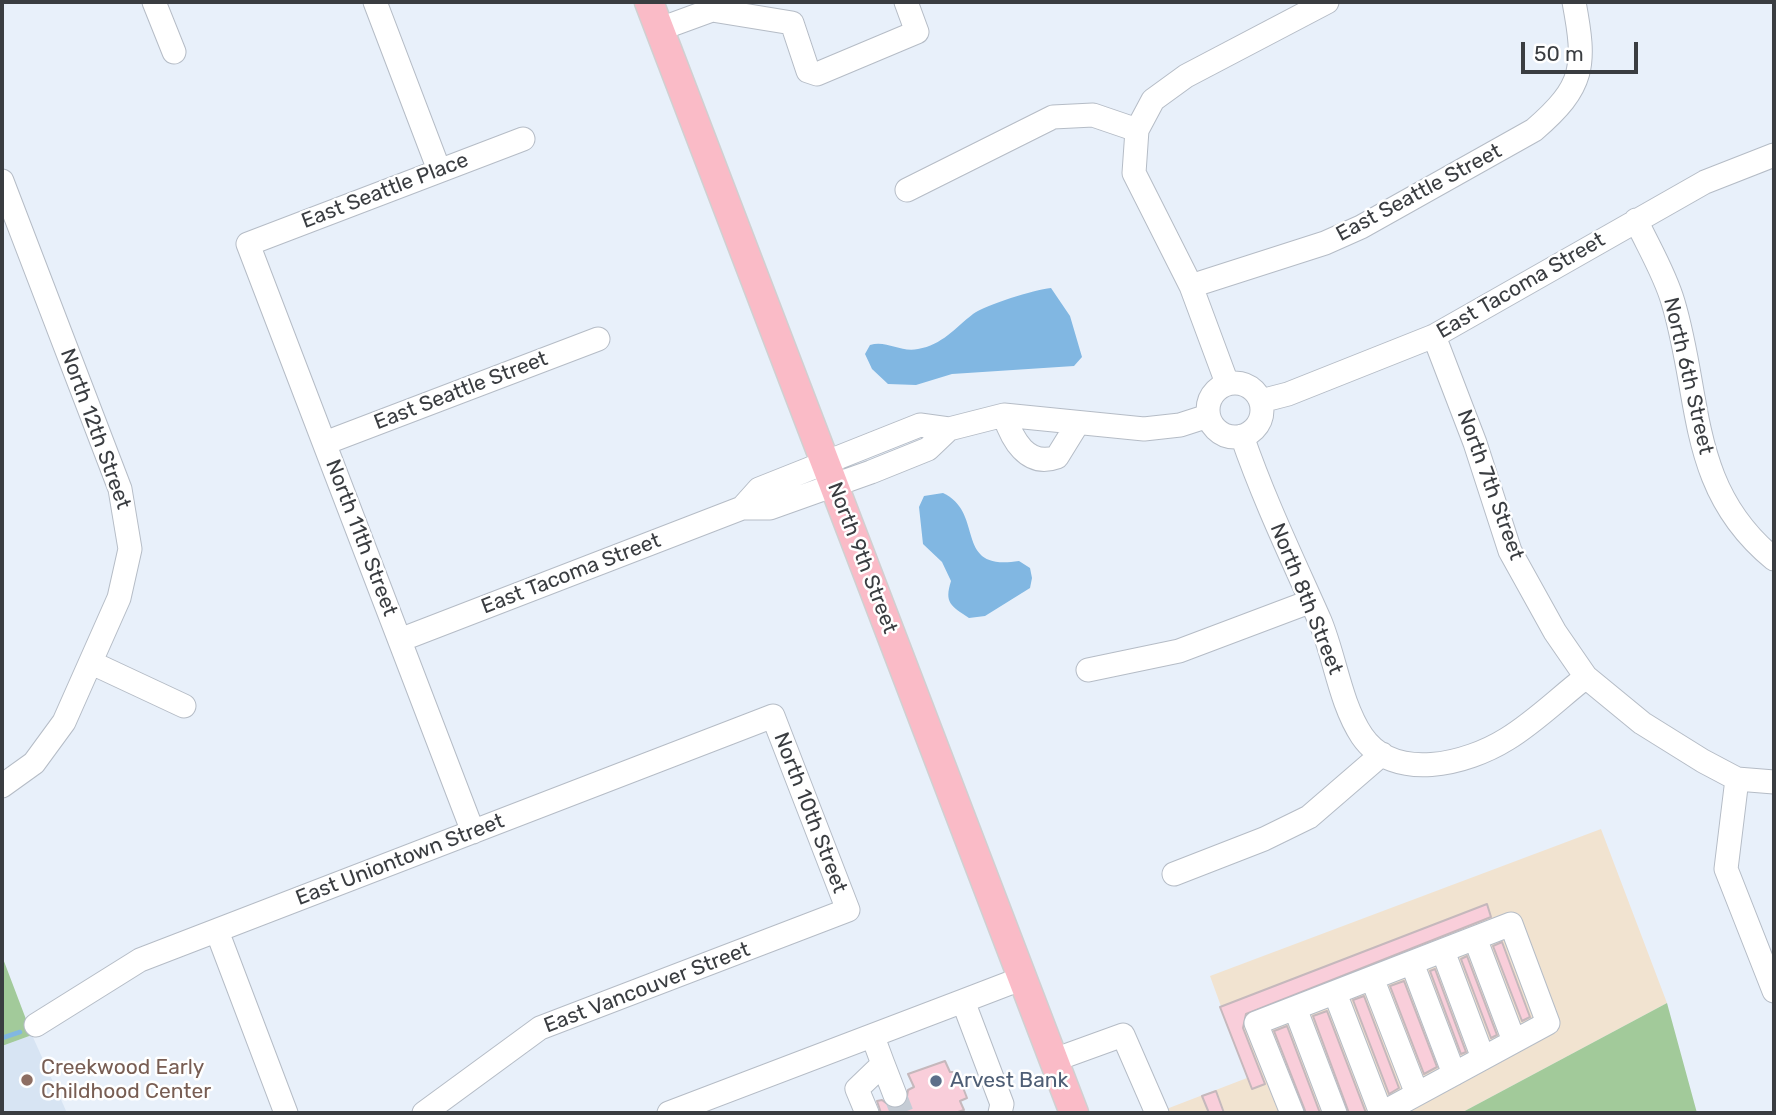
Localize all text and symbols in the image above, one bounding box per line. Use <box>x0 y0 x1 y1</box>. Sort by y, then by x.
scale bar <box>1524 28 1641 72</box>
text: 50 m <box>1534 41 1584 66</box>
street label: East Seattle Street <box>1332 139 1506 247</box>
street label: East Seattle Place <box>298 148 472 234</box>
street label: East Tacoma Street <box>1432 228 1610 344</box>
street label: North 6th Street <box>1658 295 1718 457</box>
street label: North 12th Street <box>54 345 136 513</box>
street label: East Seattle Street <box>371 346 551 436</box>
street label: North 7th Street <box>1451 406 1529 564</box>
street label: North 11th Street <box>320 456 402 620</box>
street label: North 9th Street <box>822 479 902 637</box>
street label: North 8th Street <box>1264 520 1348 678</box>
street label: East Tacoma Street <box>478 528 664 620</box>
street label: North 10th Street <box>768 729 852 897</box>
street label: East Uniontown Street <box>292 809 508 911</box>
street label: East Vancouver Street <box>541 937 753 1039</box>
place label: Creekwood Early Childhood Center <box>41 1055 211 1105</box>
place label: Arvest Bank <box>950 1068 1068 1094</box>
marker: Creekwood Early Childhood Center <box>19 1072 35 1088</box>
marker: Arvest Bank <box>928 1073 944 1089</box>

